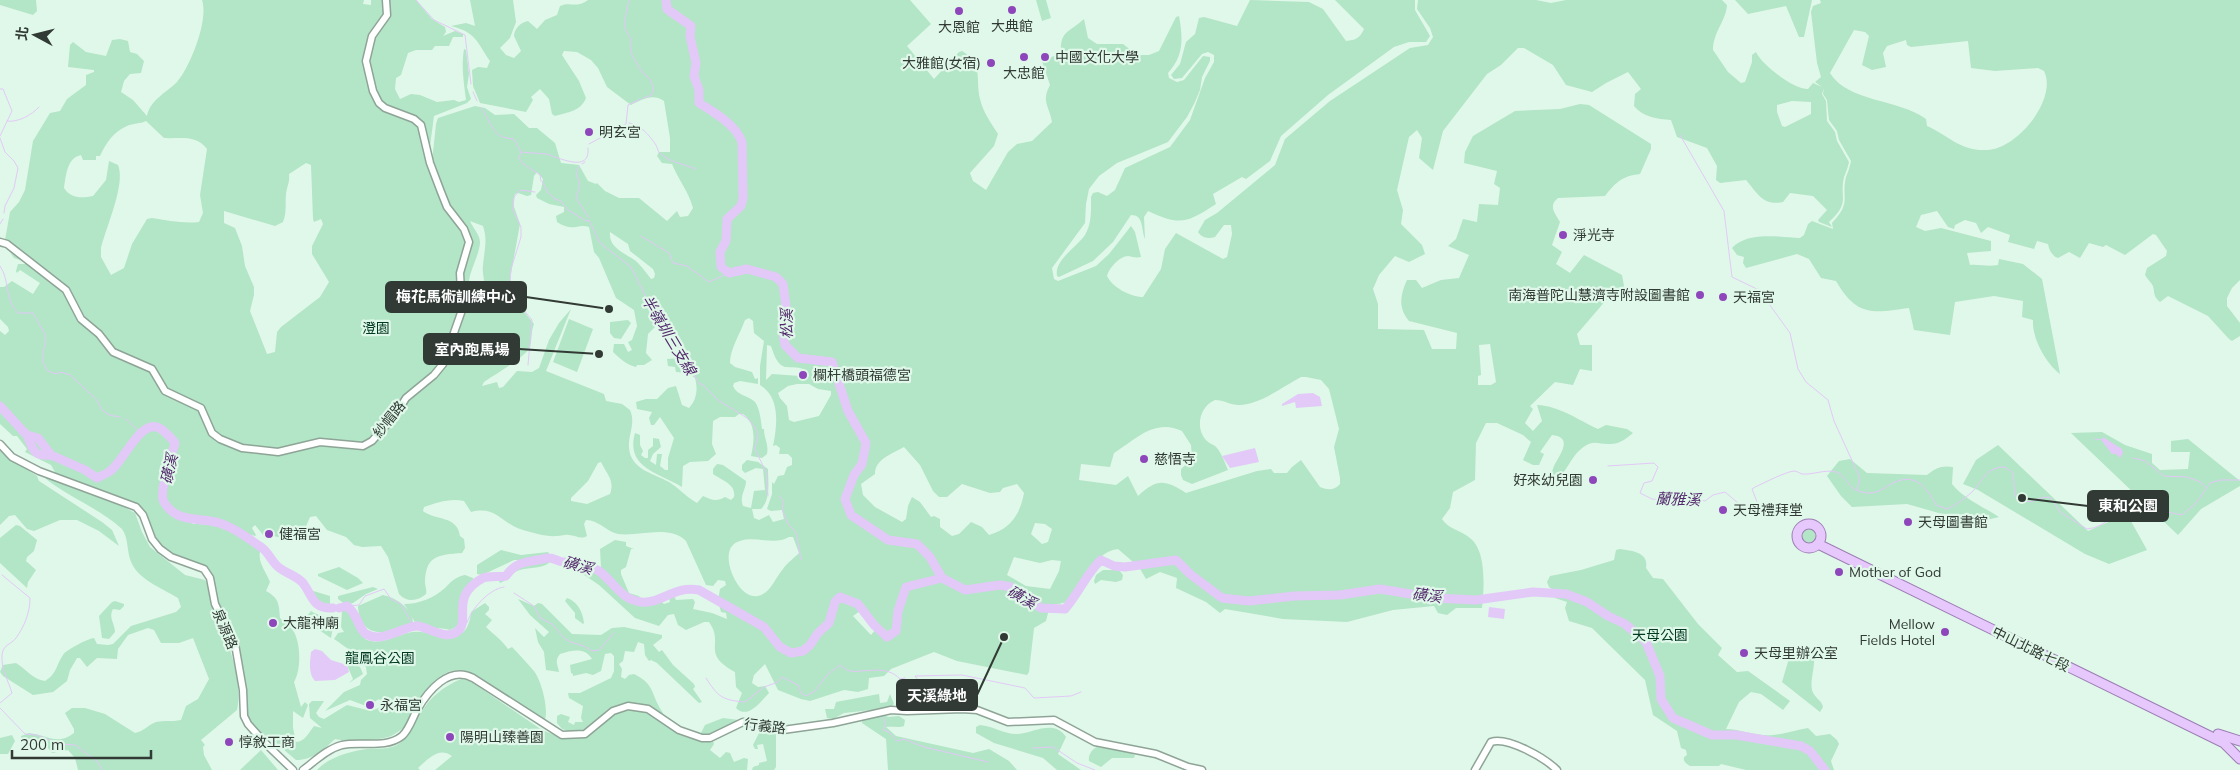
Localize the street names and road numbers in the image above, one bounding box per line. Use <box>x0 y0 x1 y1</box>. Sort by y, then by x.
street label: 紗帽路 <box>369 397 409 441</box>
street label: 泉源路 <box>209 606 241 652</box>
street label: 中山北路七段 <box>1989 622 2073 676</box>
street label: 行義路 <box>743 715 787 737</box>

